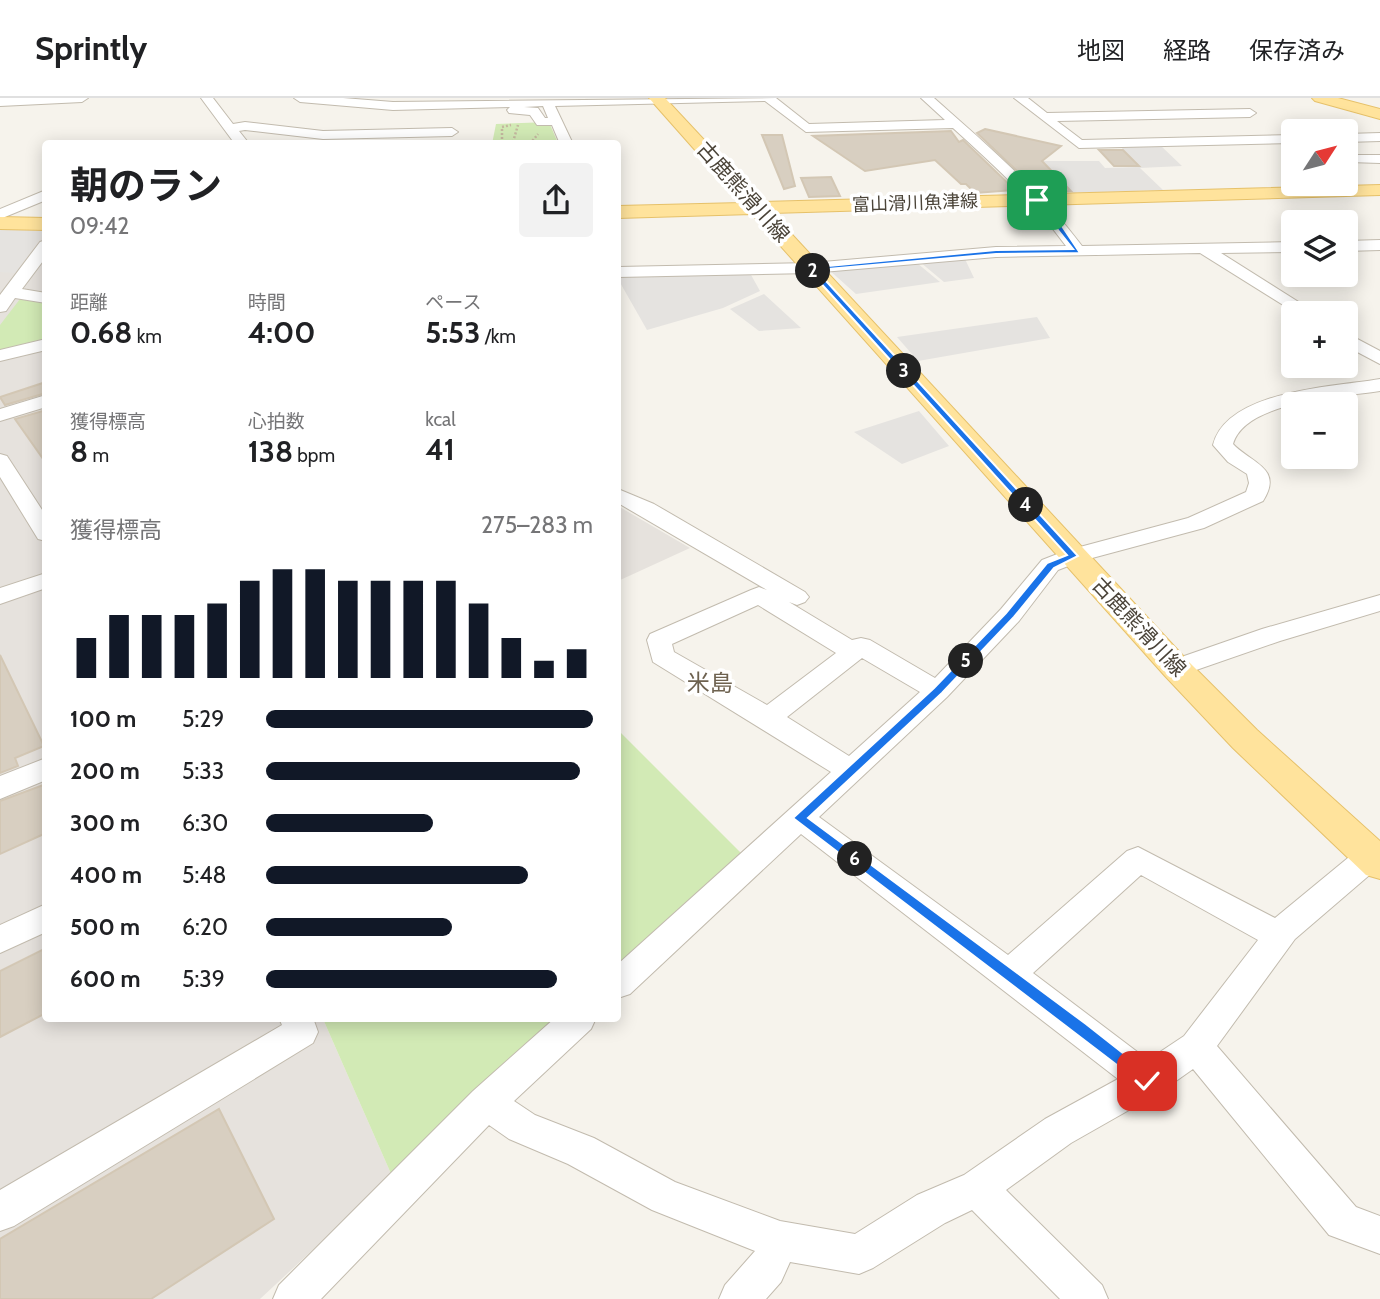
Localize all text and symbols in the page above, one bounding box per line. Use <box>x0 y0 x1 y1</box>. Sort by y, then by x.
text: Sprintly <box>35 28 147 68</box>
text: 地図 <box>1077 36 1125 65</box>
text: 経路 <box>1163 36 1211 65</box>
text: 保存済み <box>1249 36 1345 65</box>
north arrow <box>1281 119 1358 196</box>
map controls <box>1281 119 1358 469</box>
street label: 古鹿熊滑川線 <box>692 136 795 247</box>
text: 朝のラン <box>70 162 222 209</box>
button: share <box>519 163 593 237</box>
pin <box>1007 170 1067 230</box>
icon: arrive <box>1018 181 1056 219</box>
street label: 富山滑川魚津線 <box>852 190 978 216</box>
button: layers <box>1281 210 1358 287</box>
text: 09:42 <box>70 212 129 240</box>
pin: 2 <box>796 254 830 288</box>
text: 2 <box>807 259 818 282</box>
text: 距離 <box>70 291 108 314</box>
text: 時間 <box>248 291 286 314</box>
text: ペース <box>425 291 481 314</box>
button: + <box>1281 301 1358 378</box>
text: 0.68 <box>70 314 133 351</box>
text: 4:00 <box>248 314 315 351</box>
text: 5:53 <box>425 314 480 351</box>
text: km <box>133 325 162 348</box>
text: /km <box>480 325 516 348</box>
pin: 3 <box>886 354 922 388</box>
text: 3 <box>898 359 909 382</box>
button: − <box>1281 392 1358 469</box>
text: kcal <box>425 408 456 431</box>
text: 獲得標高 <box>70 410 146 433</box>
text: 心拍数 <box>248 410 305 433</box>
text: 41 <box>425 431 455 468</box>
text: 8 <box>70 433 88 470</box>
text: 138 <box>248 433 293 470</box>
text: m <box>88 444 109 467</box>
text: bpm <box>293 444 335 467</box>
pin: 4 <box>1009 488 1044 522</box>
text: 4 <box>1020 493 1031 516</box>
text: 275–283 m <box>481 511 593 539</box>
text: 獲得標高 <box>70 516 162 544</box>
street label: 古鹿熊滑川線 <box>1087 572 1191 681</box>
pin: 5 <box>948 644 984 678</box>
text: 5 <box>960 649 971 672</box>
district label: 米島 <box>687 669 733 697</box>
text: 100 m <box>70 705 136 733</box>
text: 5:29 <box>182 705 224 733</box>
text: 200 m <box>70 757 140 785</box>
text: 5:33 <box>182 757 224 785</box>
text: 300 m <box>70 809 140 837</box>
text: 6:30 <box>182 809 228 837</box>
pin: 6 <box>838 842 872 876</box>
text: 6 <box>849 847 860 870</box>
text: 400 m <box>70 861 142 889</box>
text: 5:48 <box>182 861 226 889</box>
text: 500 m <box>70 913 140 941</box>
text: 6:20 <box>182 913 228 941</box>
text: 600 m <box>70 965 141 993</box>
text: 5:39 <box>182 965 225 993</box>
pin <box>1117 1051 1177 1111</box>
icon: check <box>1128 1062 1166 1100</box>

